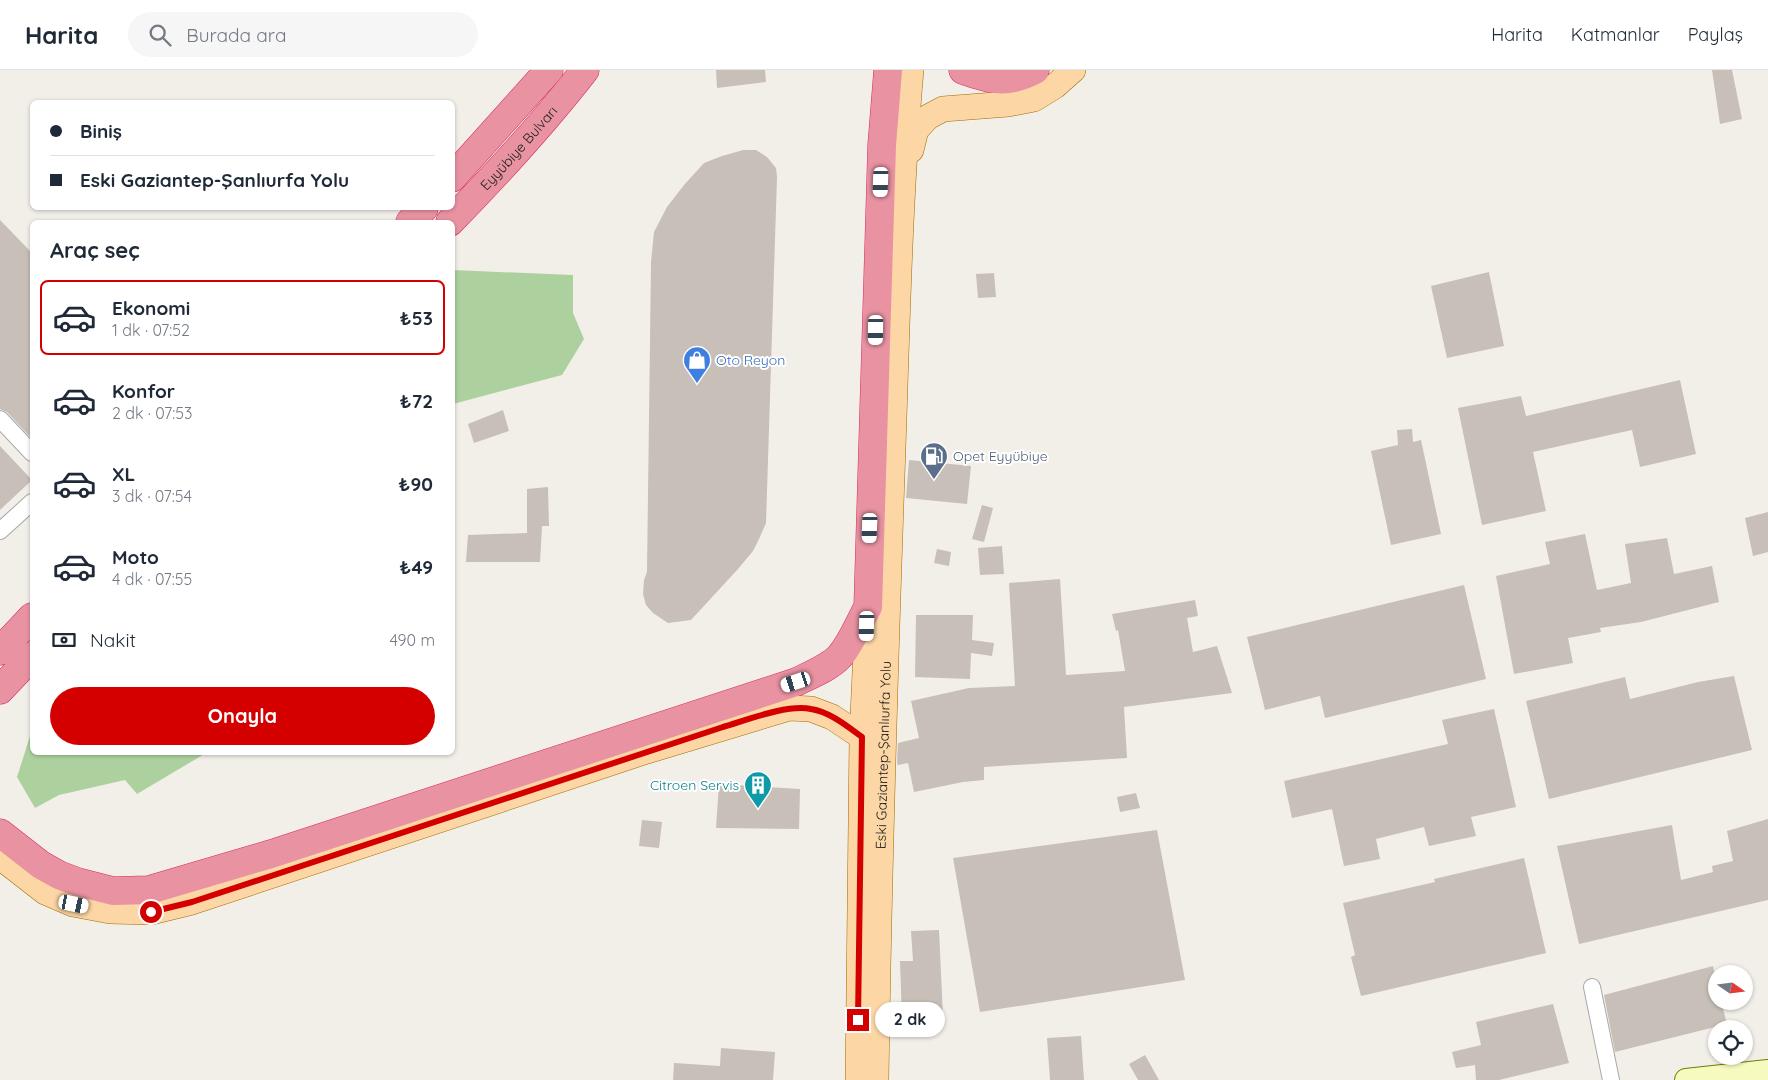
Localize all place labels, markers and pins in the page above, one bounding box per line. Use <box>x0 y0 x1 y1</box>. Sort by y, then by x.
shop icon: Oto Reyon <box>682 345 712 384</box>
place label: Oto Reyon <box>716 351 785 369</box>
fuel station icon: Opet Eyyübiye <box>919 441 949 480</box>
place label: Opet Eyyübiye <box>953 447 1048 465</box>
building icon: Citroen Servis <box>743 770 773 809</box>
place label: Citroen Servis <box>650 776 739 794</box>

